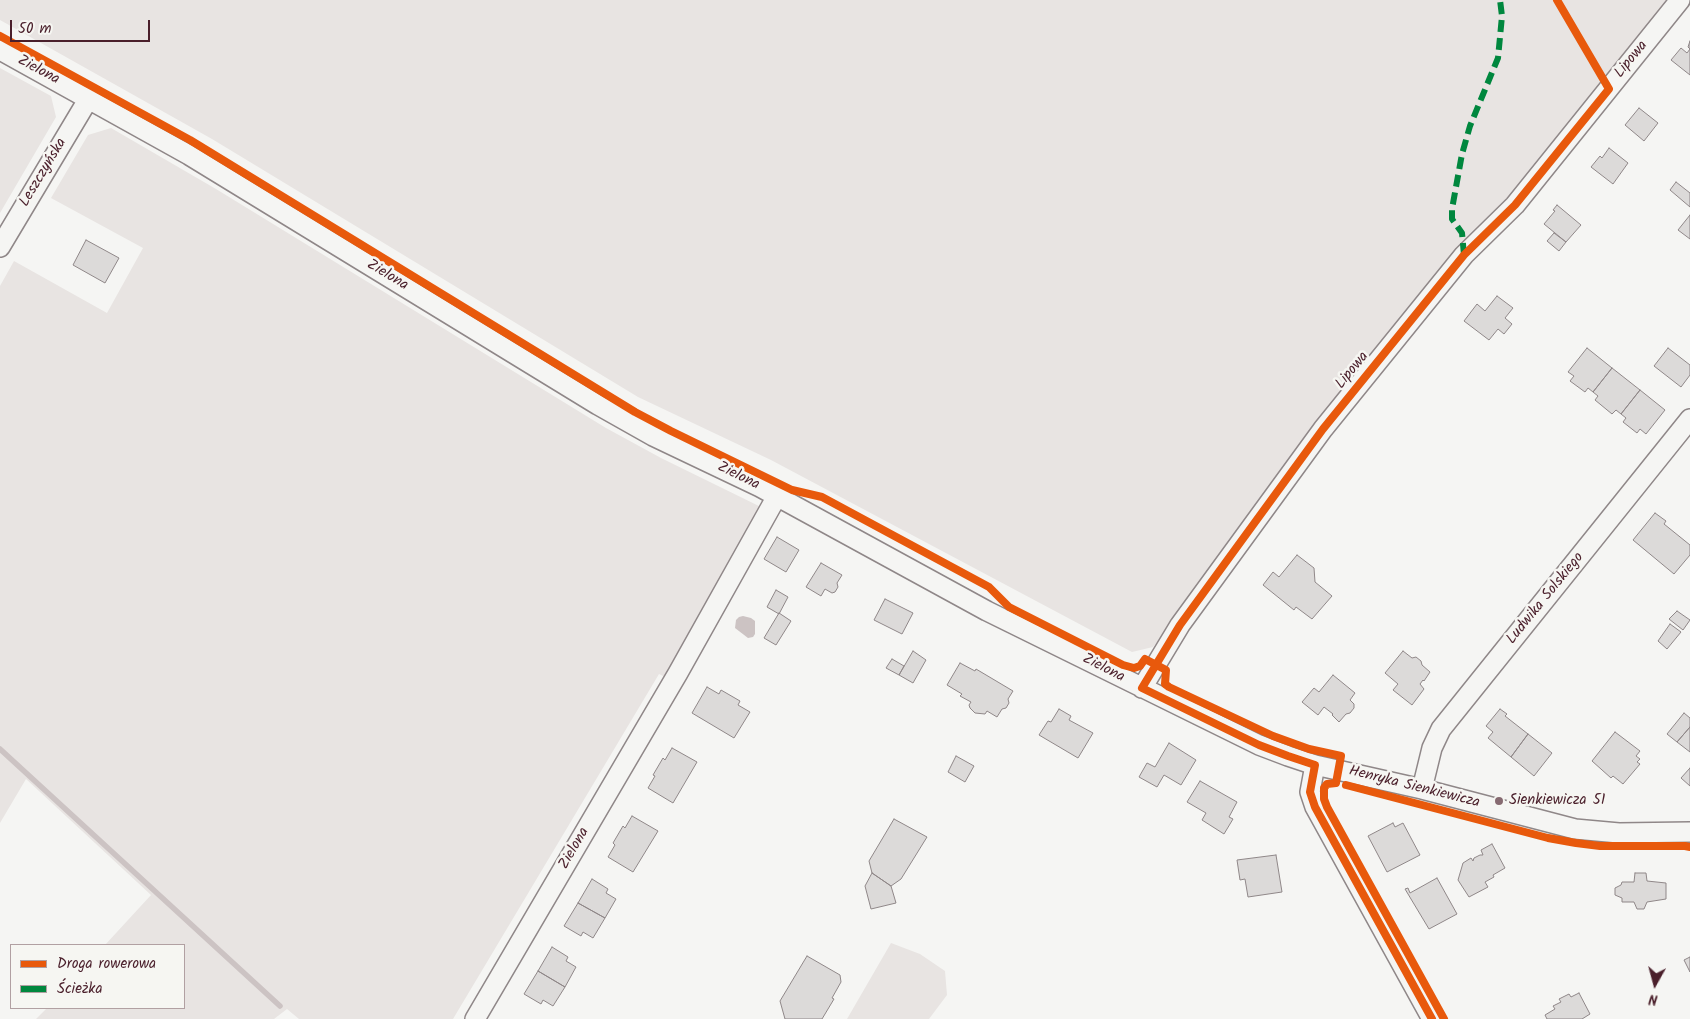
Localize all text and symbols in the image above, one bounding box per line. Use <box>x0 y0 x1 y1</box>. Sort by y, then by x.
scale bar <box>12 10 152 42</box>
text: 50 m <box>18 17 52 41</box>
street label: Lipowa <box>1612 38 1652 82</box>
street label: Zielona <box>14 52 62 90</box>
street label: Leszczyńska <box>17 136 71 210</box>
street label: Zielona <box>363 257 411 295</box>
street label: Lipowa <box>1333 349 1373 393</box>
street label: Zielona <box>714 459 762 495</box>
street label: Ludwika Solskiego <box>1504 550 1588 648</box>
street label: Zielona <box>1079 651 1127 687</box>
street label: Henryka Sienkiewicza <box>1347 763 1481 813</box>
place label: Sienkiewicza 51 <box>1509 792 1605 810</box>
marker: Sienkiewicza 51 <box>1493 795 1505 807</box>
street label: Zielona <box>556 825 594 873</box>
legend <box>10 944 185 1009</box>
text: Droga rowerowa <box>57 952 156 976</box>
north arrow <box>1630 959 1680 1009</box>
text: Ścieżka <box>57 977 102 1001</box>
text: N <box>1647 987 1659 1010</box>

